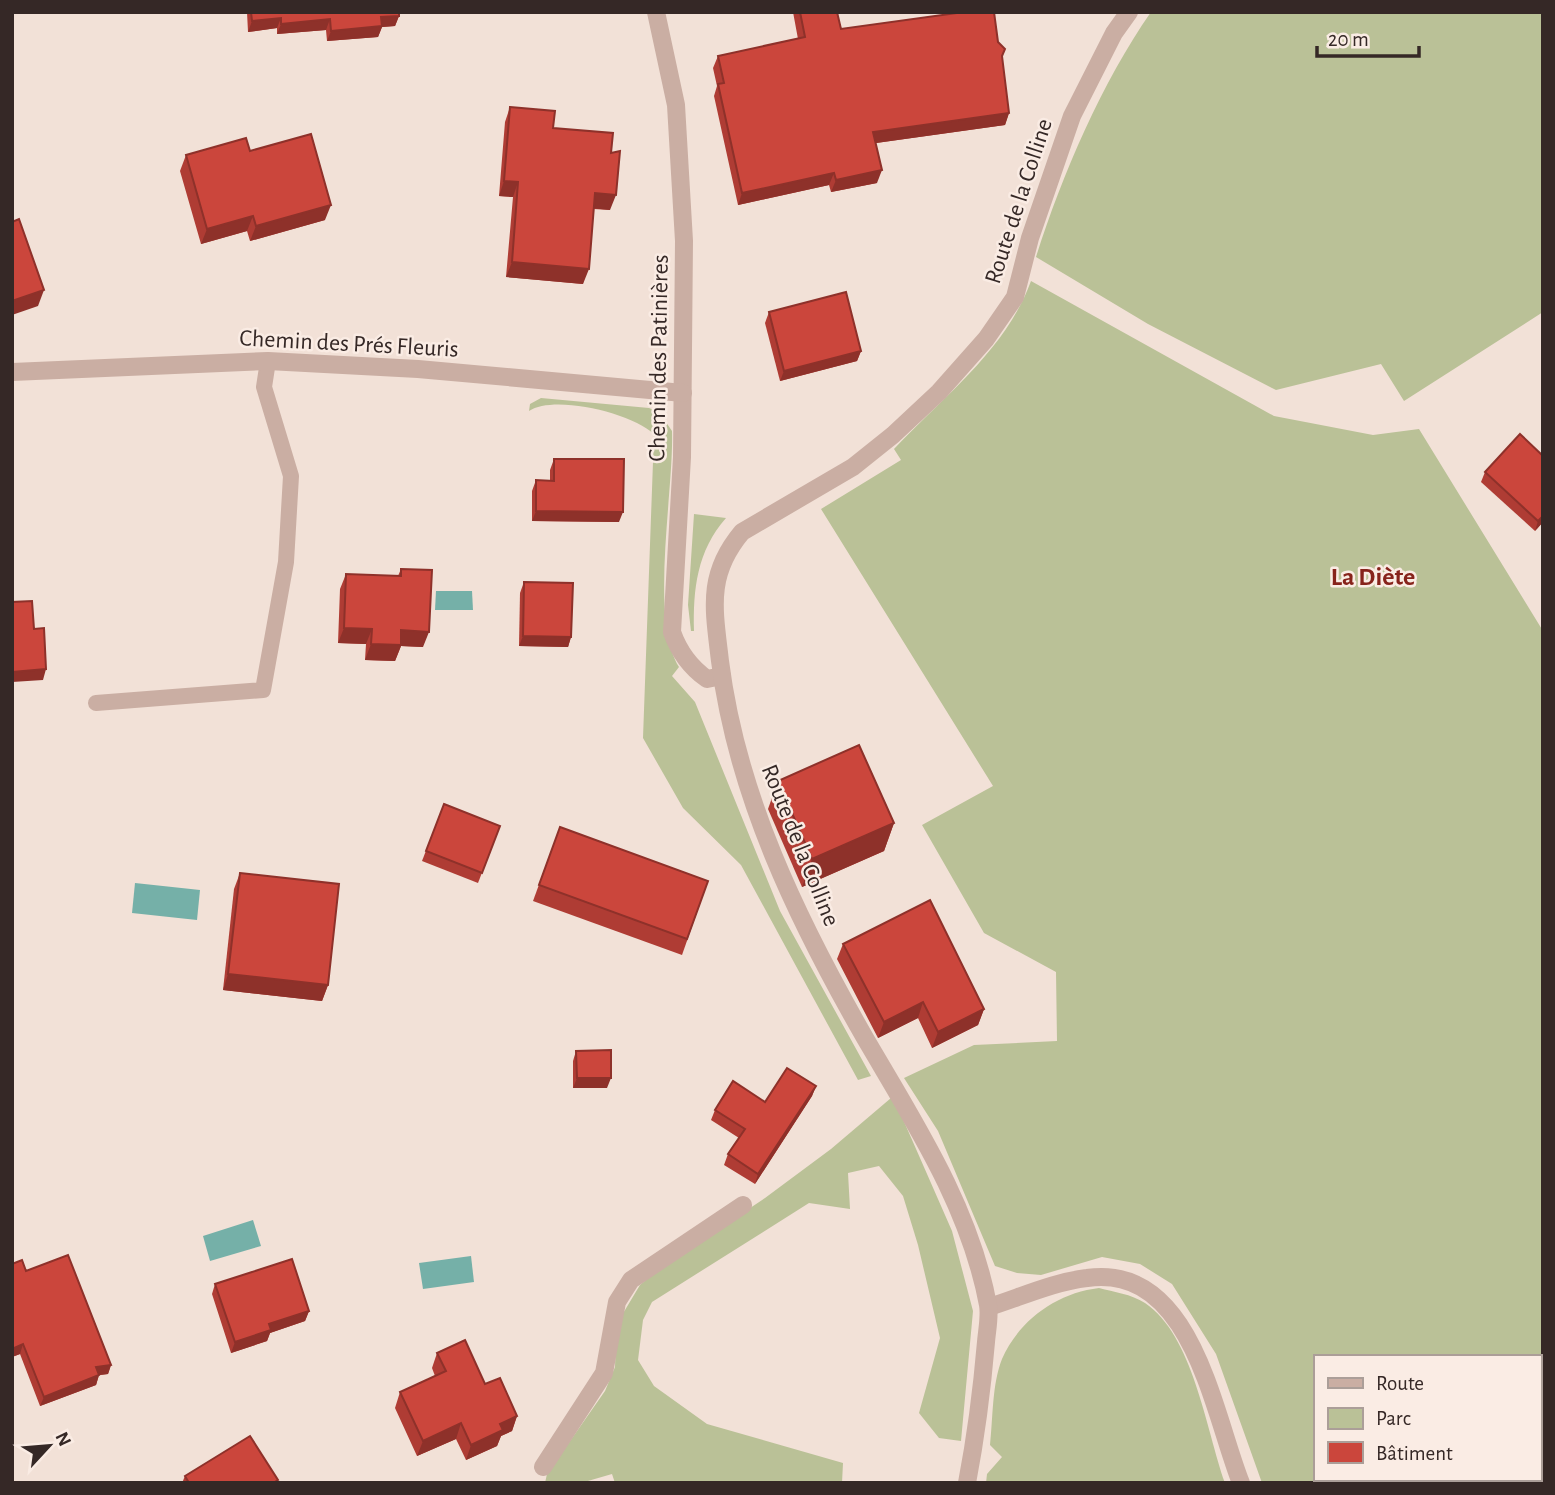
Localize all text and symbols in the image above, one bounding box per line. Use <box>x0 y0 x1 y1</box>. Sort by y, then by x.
scale bar <box>1317 14 1418 58</box>
text: 20 m <box>1328 29 1369 50</box>
street label: Route de la Colline <box>981 116 1057 287</box>
street label: Chemin des Patinières <box>645 254 673 462</box>
street label: Chemin des Prés Fleuris <box>239 326 459 362</box>
district label: La Diète <box>1331 564 1415 590</box>
street label: Route de la Colline <box>757 761 843 930</box>
legend <box>1314 1355 1541 1481</box>
text: Route <box>1376 1373 1424 1394</box>
text: Parc <box>1376 1408 1411 1429</box>
north arrow <box>14 1411 84 1481</box>
text: N <box>51 1429 74 1449</box>
text: Bâtiment <box>1376 1443 1453 1464</box>

